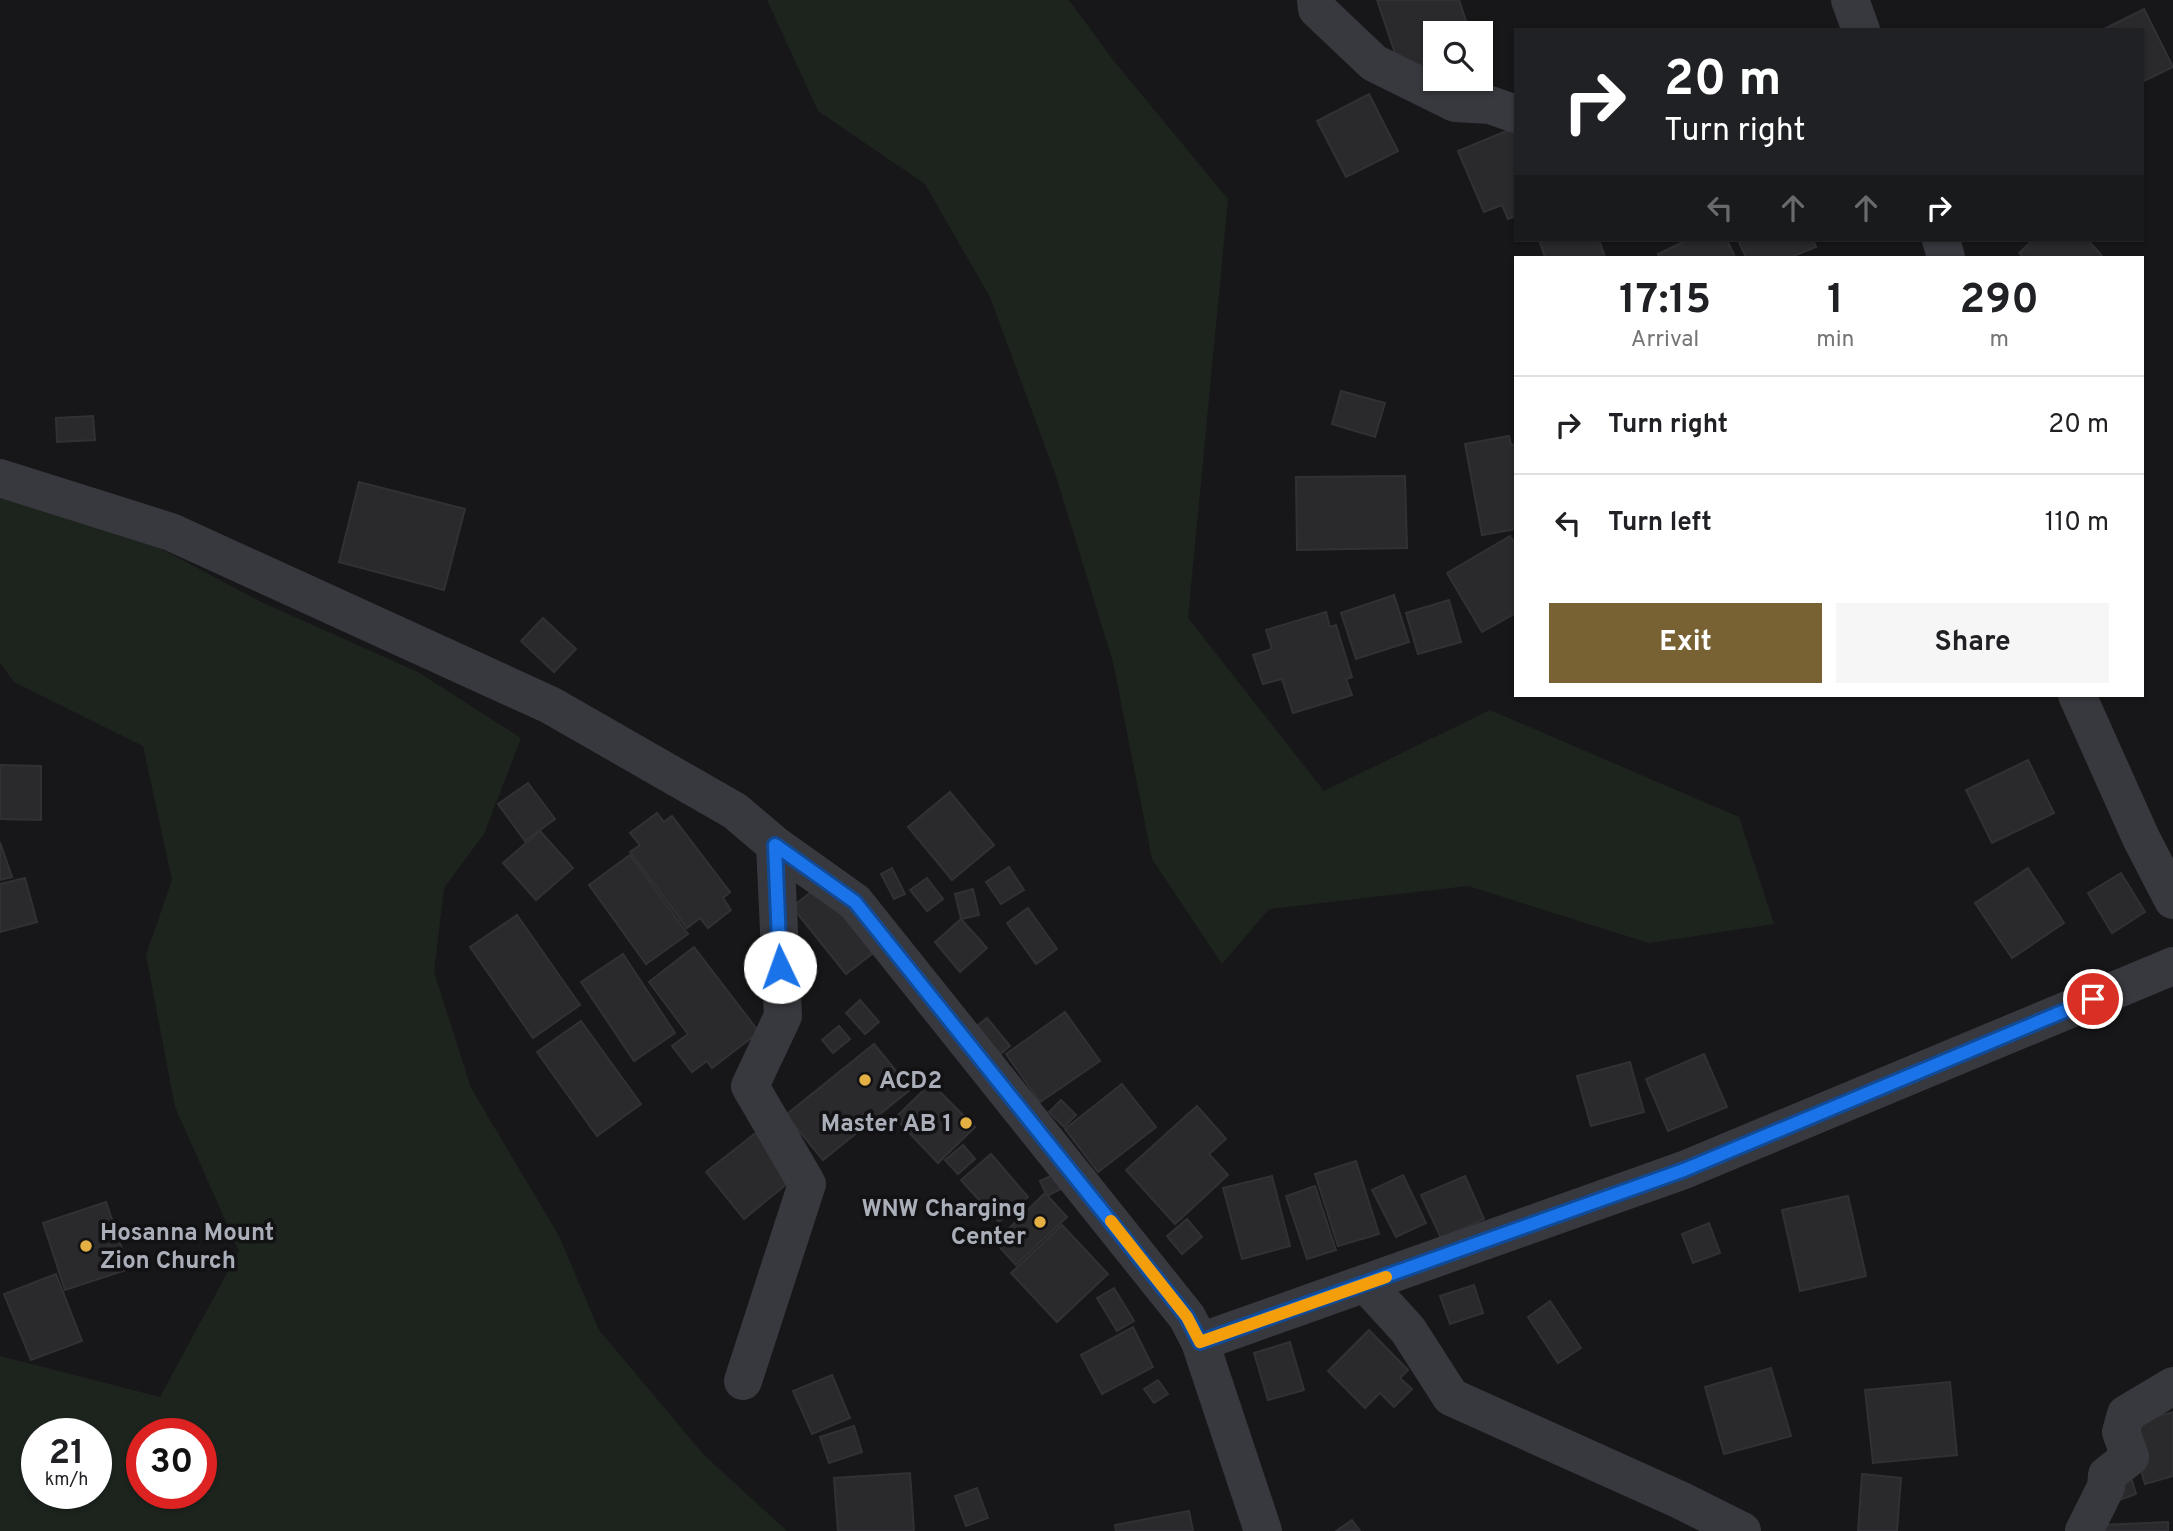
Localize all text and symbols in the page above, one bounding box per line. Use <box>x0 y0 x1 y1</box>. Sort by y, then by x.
map controls <box>1423 21 1493 91</box>
button: search <box>1423 21 1493 91</box>
text: 20 m <box>1664 51 1781 113</box>
icon: right <box>1549 56 1640 147</box>
text: Turn right <box>1664 112 1806 152</box>
icon: left <box>1701 189 1739 227</box>
icon: ahead <box>1774 189 1812 227</box>
icon: ahead <box>1847 189 1885 227</box>
icon: right <box>1920 189 1958 227</box>
text: 17:15 <box>1619 275 1711 328</box>
text: 1 <box>1827 275 1844 328</box>
text: 290 <box>1960 275 2039 328</box>
text: Arrival <box>1631 326 1699 355</box>
text: min <box>1816 326 1855 355</box>
text: m <box>1990 326 2009 355</box>
icon: right <box>1549 406 1587 444</box>
text: Turn right <box>1608 409 1728 442</box>
text: 20 m <box>2048 409 2109 442</box>
icon: left <box>1549 504 1587 542</box>
text: Turn left <box>1608 507 1712 540</box>
text: 110 m <box>2045 507 2109 540</box>
button: Exit <box>1549 603 1822 683</box>
button: Share <box>1836 603 2109 683</box>
position arrow <box>743 930 817 1004</box>
pin <box>2063 969 2123 1029</box>
icon: arrive <box>2074 980 2112 1018</box>
place label: ACD2 <box>879 1067 942 1097</box>
marker: ACD2 <box>857 1072 873 1088</box>
place label: Master AB 1 <box>821 1110 952 1140</box>
marker: Master AB 1 <box>958 1115 974 1131</box>
place label: WNW Charging Center <box>861 1195 1026 1253</box>
marker: WNW Charging Center <box>1032 1214 1048 1230</box>
place label: Hosanna Mount Zion Church <box>100 1219 274 1277</box>
marker: Hosanna Mount Zion Church <box>78 1238 94 1254</box>
speed limit sign: 30 <box>126 1418 217 1509</box>
text: 21 <box>49 1432 84 1476</box>
text: km/h <box>45 1469 88 1492</box>

